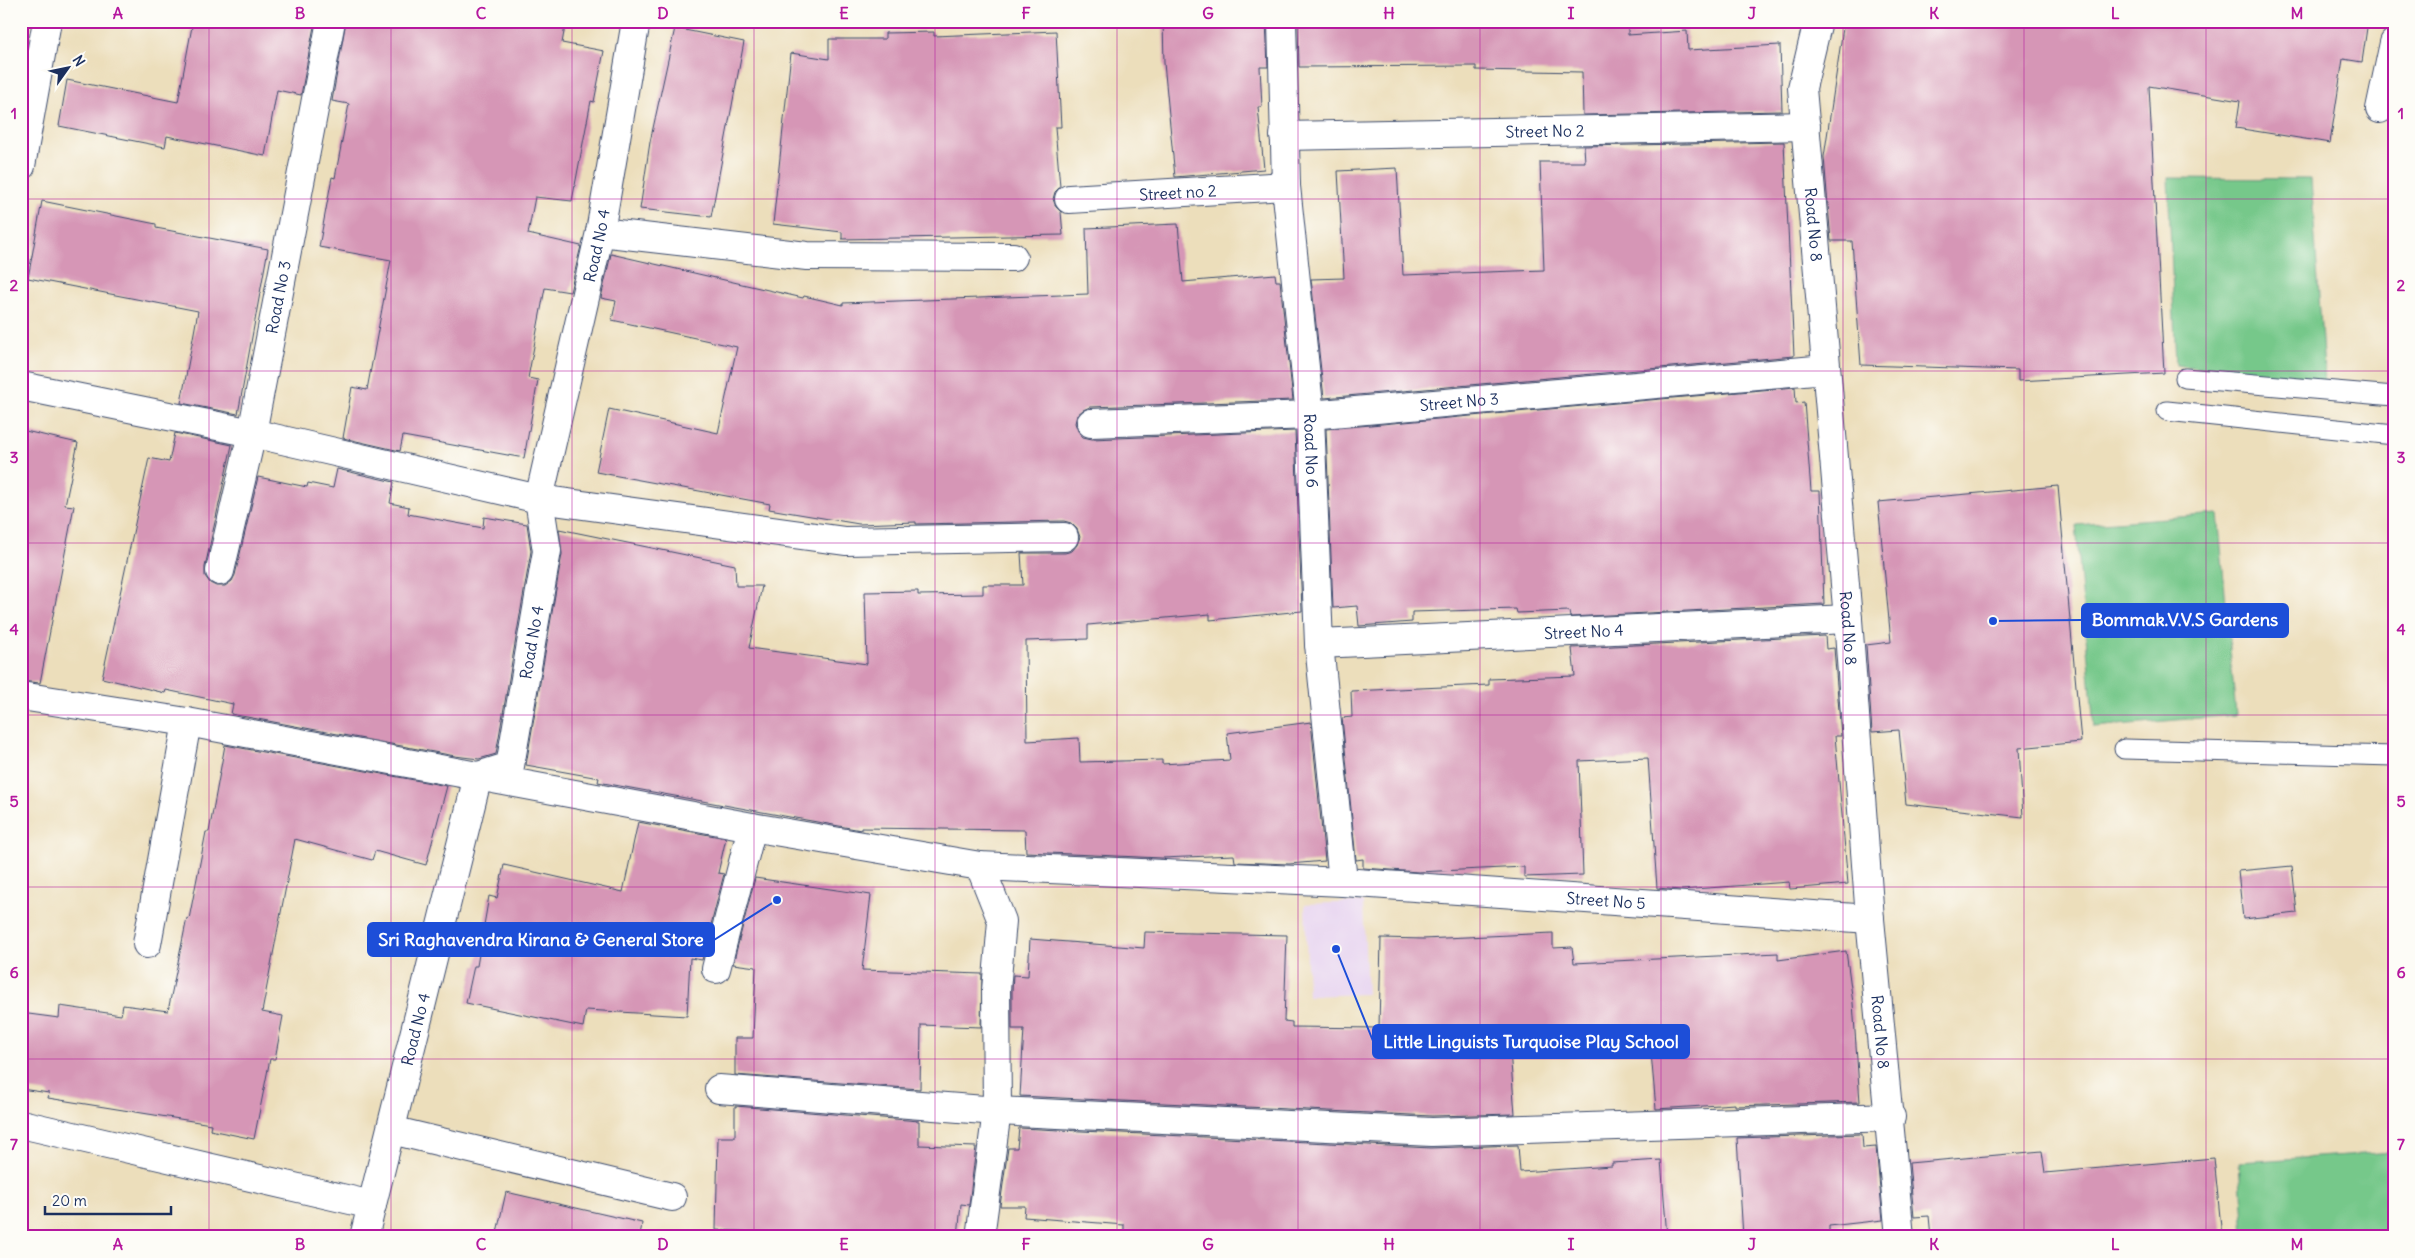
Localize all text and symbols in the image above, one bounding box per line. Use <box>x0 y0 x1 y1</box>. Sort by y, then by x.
text: A <box>113 3 123 23</box>
text: B <box>295 3 306 23</box>
text: C <box>476 3 487 23</box>
text: D <box>657 3 669 23</box>
text: E <box>839 3 849 23</box>
text: F <box>1021 3 1031 23</box>
text: G <box>1202 3 1214 23</box>
text: H <box>1383 3 1395 23</box>
text: I <box>1568 3 1575 23</box>
text: J <box>1748 3 1757 23</box>
text: K <box>1929 3 1939 23</box>
text: L <box>2111 3 2120 23</box>
text: M <box>2291 3 2304 23</box>
north arrow <box>42 42 92 92</box>
text: N <box>69 52 89 70</box>
text: 1 <box>11 103 17 123</box>
text: 1 <box>2398 103 2404 123</box>
street label: Street No 2 <box>1505 120 1585 142</box>
street label: Street no 2 <box>1139 180 1217 205</box>
street label: Road No 8 <box>1801 187 1827 262</box>
street label: Road No 4 <box>579 208 614 284</box>
street label: Road No 3 <box>261 259 295 335</box>
text: 2 <box>10 275 19 295</box>
text: 2 <box>2397 275 2406 295</box>
street label: Street No 3 <box>1419 388 1500 415</box>
street label: Road No 6 <box>1300 413 1323 488</box>
text: 3 <box>9 447 19 467</box>
text: 3 <box>2396 447 2406 467</box>
street label: Road No 8 <box>1836 590 1861 666</box>
street label: Road No 4 <box>515 604 547 681</box>
callout: Bommak.V.V.S Gardens <box>2082 604 2288 637</box>
text: Bommak.V.V.S Gardens <box>2092 608 2278 631</box>
text: 4 <box>9 619 19 639</box>
text: 4 <box>2396 619 2406 639</box>
street label: Street No 4 <box>1544 620 1624 643</box>
text: 5 <box>9 791 19 811</box>
text: 5 <box>2396 791 2406 811</box>
street label: Street No 5 <box>1566 888 1646 913</box>
callout: Sri Raghavendra Kirana & General Store <box>368 923 714 956</box>
text: Sri Raghavendra Kirana & General Store <box>378 928 704 951</box>
text: 6 <box>9 962 19 982</box>
text: 6 <box>2396 962 2406 982</box>
street label: Road No 4 <box>397 991 434 1068</box>
street label: Road No 8 <box>1867 994 1894 1070</box>
callout: Little Linguists Turquoise Play School <box>1373 1025 1689 1058</box>
text: Little Linguists Turquoise Play School <box>1383 1030 1679 1053</box>
text: 7 <box>10 1134 18 1154</box>
text: 7 <box>2397 1134 2405 1154</box>
scale bar <box>45 1183 171 1215</box>
text: 20 m <box>52 1191 87 1210</box>
text: A <box>113 1234 123 1254</box>
text: B <box>295 1234 306 1254</box>
text: C <box>476 1234 487 1254</box>
text: D <box>657 1234 669 1254</box>
text: E <box>839 1234 849 1254</box>
text: F <box>1021 1234 1031 1254</box>
text: G <box>1202 1234 1214 1254</box>
text: H <box>1383 1234 1395 1254</box>
text: I <box>1568 1234 1575 1254</box>
text: J <box>1748 1234 1757 1254</box>
text: K <box>1929 1234 1939 1254</box>
text: L <box>2111 1234 2120 1254</box>
text: M <box>2291 1234 2304 1254</box>

